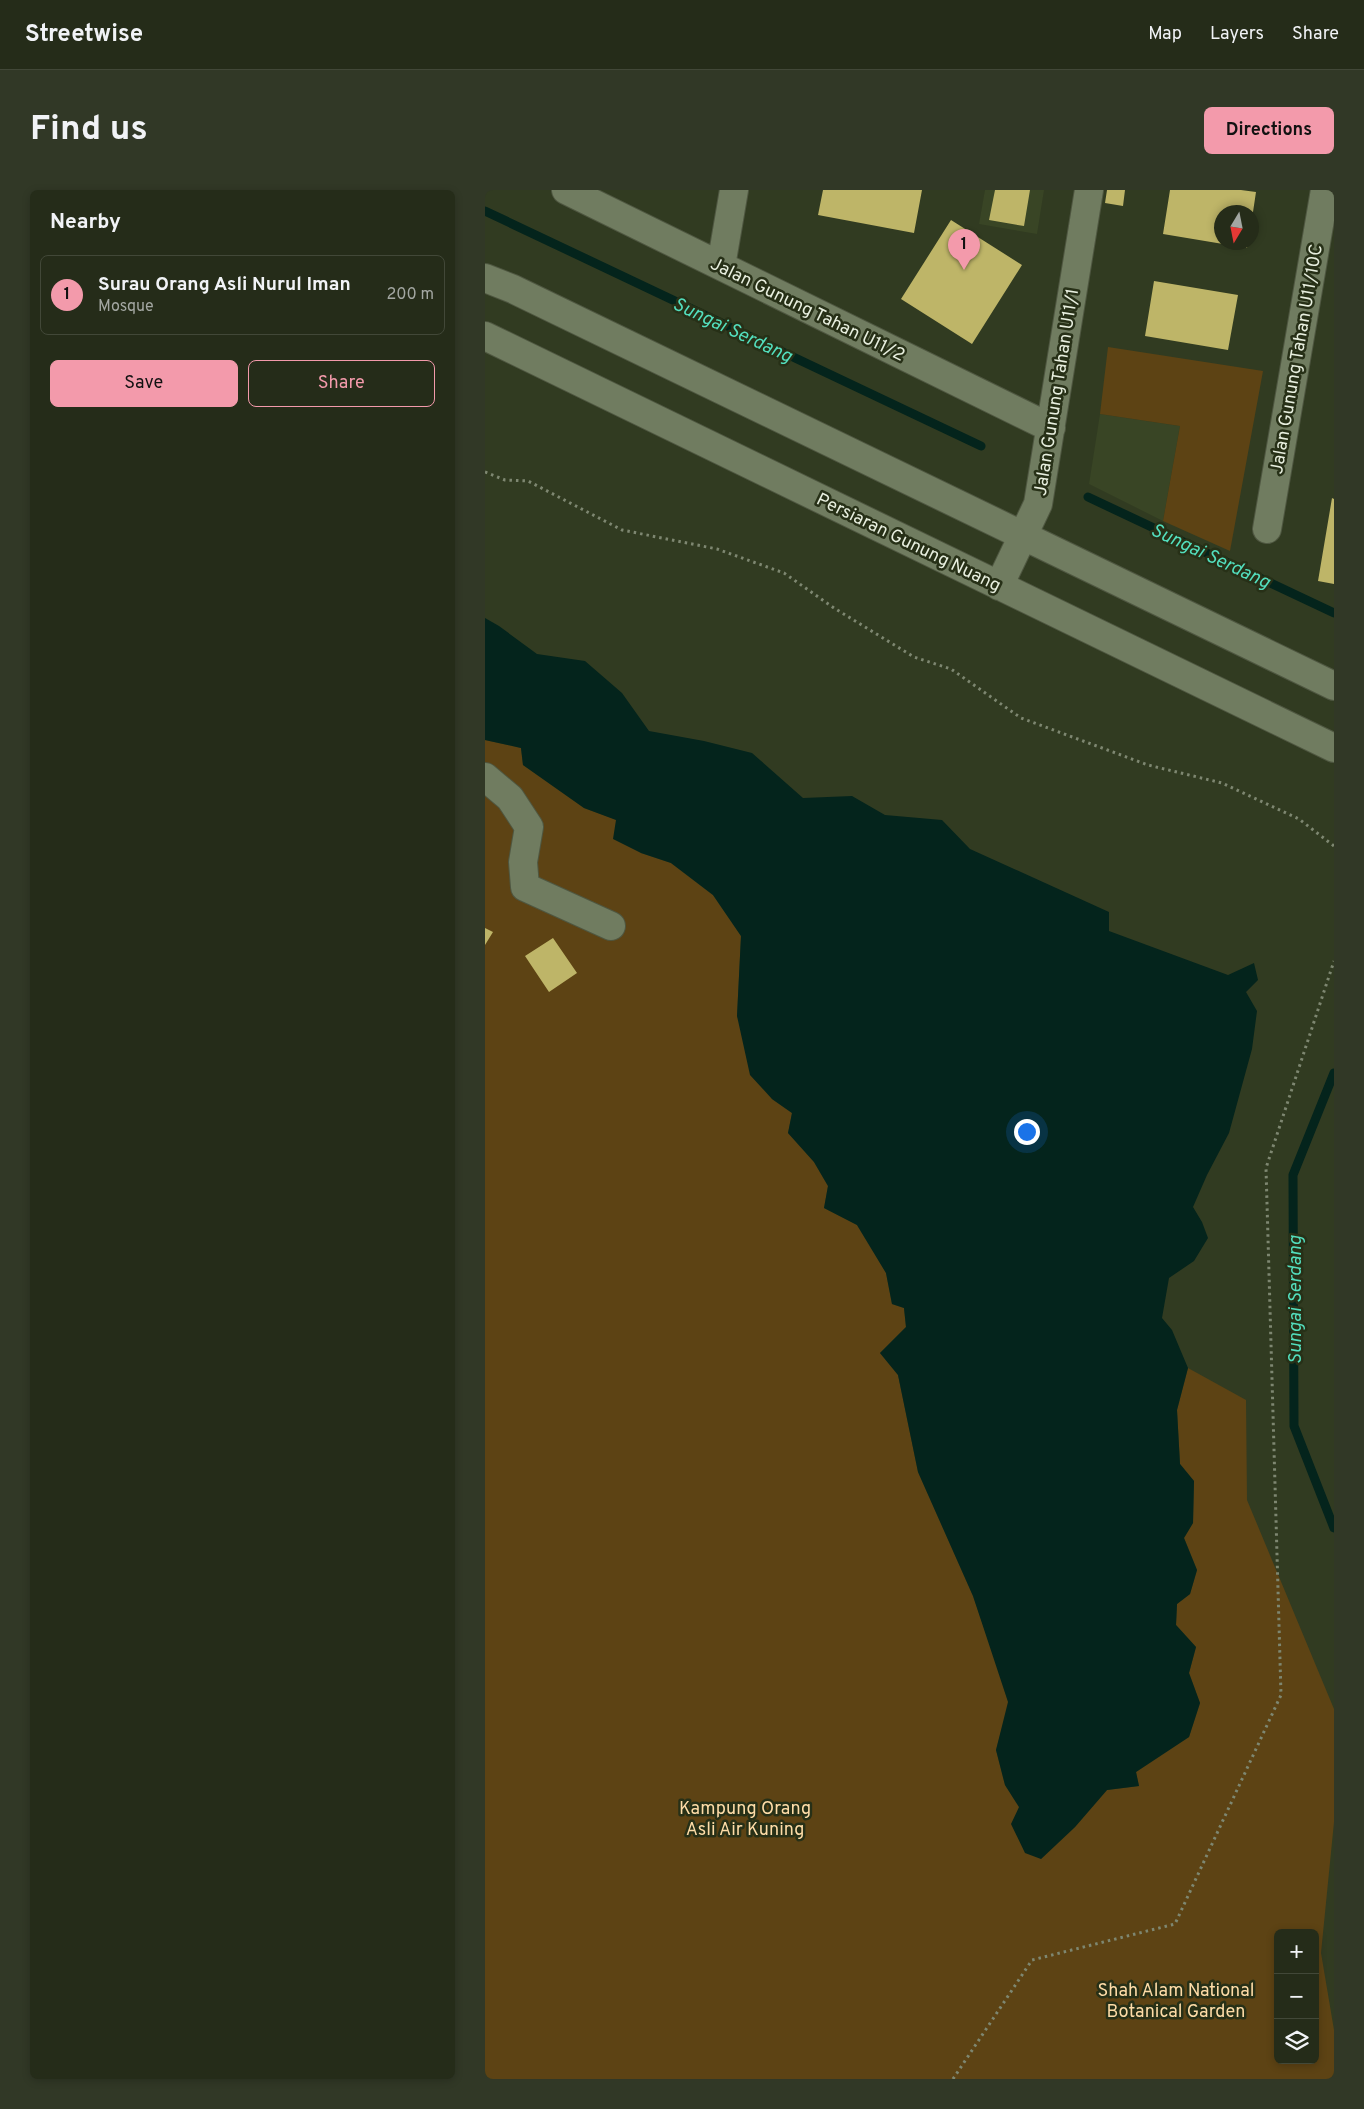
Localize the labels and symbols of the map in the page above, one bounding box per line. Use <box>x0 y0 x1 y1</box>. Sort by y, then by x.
north arrow <box>1214 205 1259 250</box>
pin: 1 <box>948 229 980 270</box>
street label: Jalan Gunung Tahan U11/10C <box>1266 243 1329 476</box>
street label: Jalan Gunung Tahan U11/2 <box>706 253 909 368</box>
street label: Jalan Gunung Tahan U11/1 <box>1030 287 1085 498</box>
water label: Sungai Serdang <box>669 293 796 369</box>
street label: Persiaran Gunung Nuang <box>812 489 1004 598</box>
water label: Sungai Serdang <box>1147 519 1274 595</box>
your location <box>1014 1119 1040 1145</box>
water label: Sungai Serdang <box>1284 1235 1308 1364</box>
park label: Kampung Orang Asli Air Kuning <box>679 1798 811 1842</box>
park label: Shah Alam National Botanical Garden <box>1097 1980 1255 2024</box>

